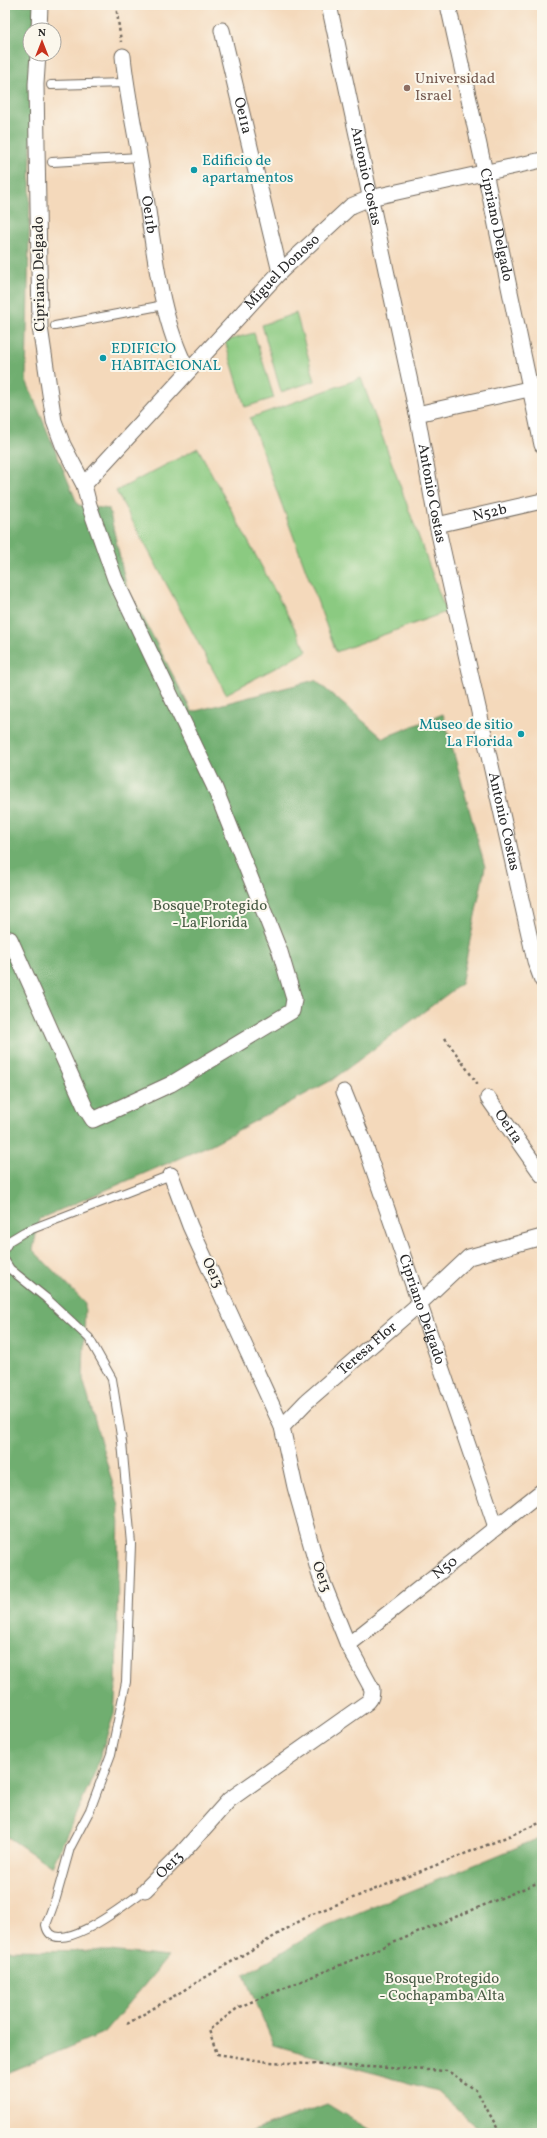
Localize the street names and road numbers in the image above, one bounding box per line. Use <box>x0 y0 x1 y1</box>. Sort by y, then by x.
street label: Oe11a <box>228 95 257 136</box>
street label: Antonio Costas <box>345 125 387 227</box>
street label: Cipriano Delgado <box>474 166 518 283</box>
street label: Oe11b <box>135 194 162 235</box>
street label: Cipriano Delgado <box>28 216 52 332</box>
street label: Miguel Donoso <box>240 229 325 315</box>
street label: Antonio Costas <box>412 442 451 545</box>
street label: N52b <box>470 499 509 527</box>
street label: Antonio Costas <box>482 770 525 873</box>
street label: Oe11a <box>489 1105 527 1148</box>
street label: Cipriano Delgado <box>393 1252 450 1368</box>
street label: Oe13 <box>196 1254 228 1292</box>
street label: Teresa Flor <box>333 1317 402 1380</box>
street label: N50 <box>428 1551 462 1585</box>
street label: Oe13 <box>306 1559 336 1595</box>
street label: Oe13 <box>151 1847 188 1884</box>

